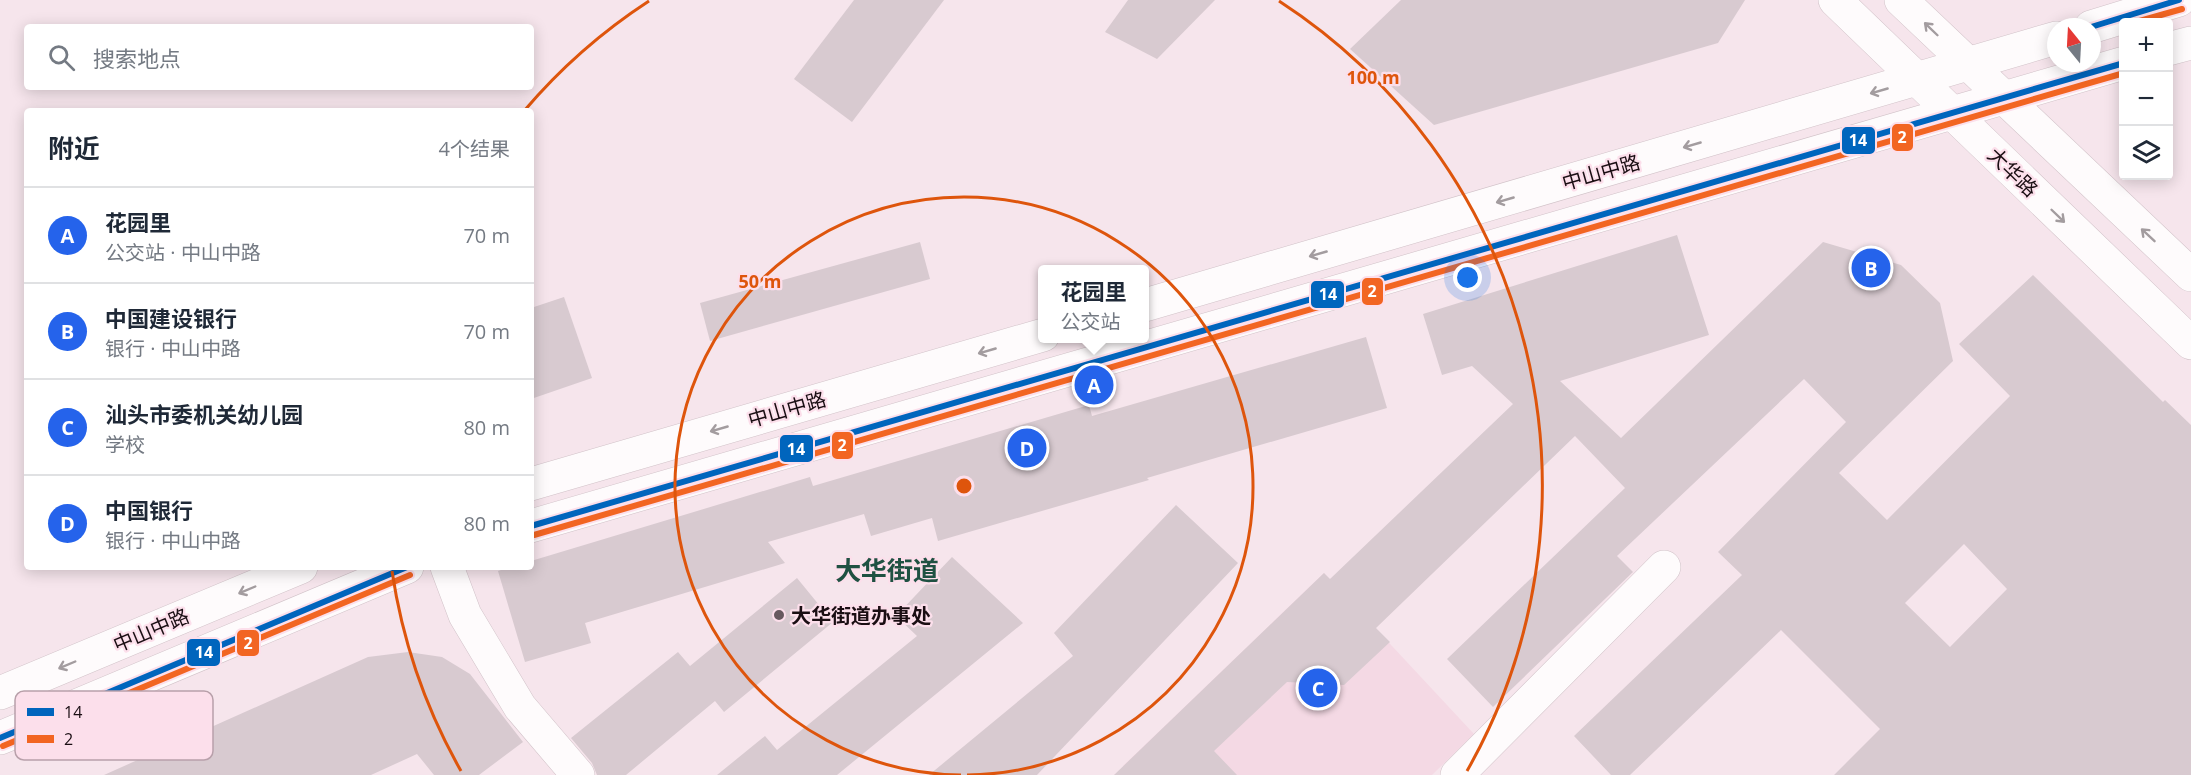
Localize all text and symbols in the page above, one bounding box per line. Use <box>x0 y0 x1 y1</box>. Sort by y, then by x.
north arrow <box>2047 18 2101 72</box>
map controls <box>2119 18 2173 180</box>
button: + <box>2119 18 2173 72</box>
one-way arrow <box>1923 21 1938 36</box>
search box <box>24 24 534 90</box>
icon: search <box>45 41 78 74</box>
text: 搜索地点 <box>93 43 181 73</box>
text: 100 m <box>1346 65 1400 89</box>
button: − <box>2119 72 2173 126</box>
one-way arrow <box>1870 86 1889 97</box>
line badge: 2 <box>1891 123 1914 152</box>
line badge: 14 <box>1841 126 1876 155</box>
text: 2 <box>1897 126 1907 148</box>
button: layers <box>2119 126 2173 180</box>
text: 14 <box>1849 129 1867 151</box>
text: 附近 <box>48 130 100 166</box>
text: 4个结果 <box>439 135 510 162</box>
one-way arrow <box>1683 140 1702 151</box>
street label: 大华路 <box>1982 141 2044 203</box>
street label: 中山中路 <box>1559 148 1643 196</box>
one-way arrow <box>1496 195 1515 206</box>
text: 花园里 <box>105 207 171 237</box>
one-way arrow <box>2051 208 2066 223</box>
text: A <box>61 222 74 249</box>
text: 70 m <box>463 222 510 249</box>
one-way arrow <box>2141 228 2156 242</box>
text: 公交站 · 中山中路 <box>105 239 261 266</box>
pin: B <box>1852 246 1890 290</box>
one-way arrow <box>1309 249 1328 261</box>
your location <box>1453 263 1482 292</box>
popup <box>1038 265 1149 343</box>
text: 50 m <box>739 269 781 293</box>
text: 花园里 <box>1060 276 1127 306</box>
line badge: 2 <box>1361 277 1384 306</box>
line badge: 14 <box>1310 280 1345 309</box>
text: 2 <box>1367 280 1377 302</box>
text: 14 <box>1319 283 1337 305</box>
text: 中国建设银行 <box>105 303 237 333</box>
text: 公交站 <box>1060 308 1120 335</box>
text: B <box>61 318 74 345</box>
text: 70 m <box>463 318 510 345</box>
text: 银行 · 中山中路 <box>105 335 241 362</box>
one-way arrow <box>978 346 997 357</box>
pin: A <box>1074 362 1114 408</box>
street label: 中山中路 <box>745 385 829 433</box>
text: 汕头市委机关幼儿园 <box>105 399 303 429</box>
text: C <box>61 414 74 441</box>
text: 80 m <box>463 414 510 441</box>
one-way arrow <box>710 424 729 435</box>
pin: D <box>1008 426 1046 470</box>
text: 学校 <box>105 431 145 458</box>
line badge: 2 <box>831 431 854 460</box>
line badge: 14 <box>779 434 814 463</box>
text: 2 <box>837 434 847 456</box>
text: 14 <box>787 438 805 460</box>
centre of rings <box>954 476 974 496</box>
text: 中国银行 <box>105 495 193 525</box>
text: D <box>60 510 75 537</box>
text: 80 m <box>463 510 510 537</box>
text: 银行 · 中山中路 <box>105 527 241 554</box>
district label: 大华街道 <box>835 552 939 588</box>
one-way arrow <box>238 585 257 596</box>
street label: 中山中路 <box>109 602 193 658</box>
place label: 大华街道办事处 <box>791 602 931 629</box>
marker: 大华街道办事处 <box>772 608 786 622</box>
line badge: 2 <box>236 629 260 657</box>
text: 2 <box>243 632 253 654</box>
line badge: 14 <box>186 638 221 667</box>
text: 14 <box>195 641 213 663</box>
one-way arrow <box>59 660 77 671</box>
pin: C <box>1298 666 1338 710</box>
legend <box>15 691 213 760</box>
text: 14 <box>64 701 82 723</box>
text: 2 <box>64 728 73 750</box>

